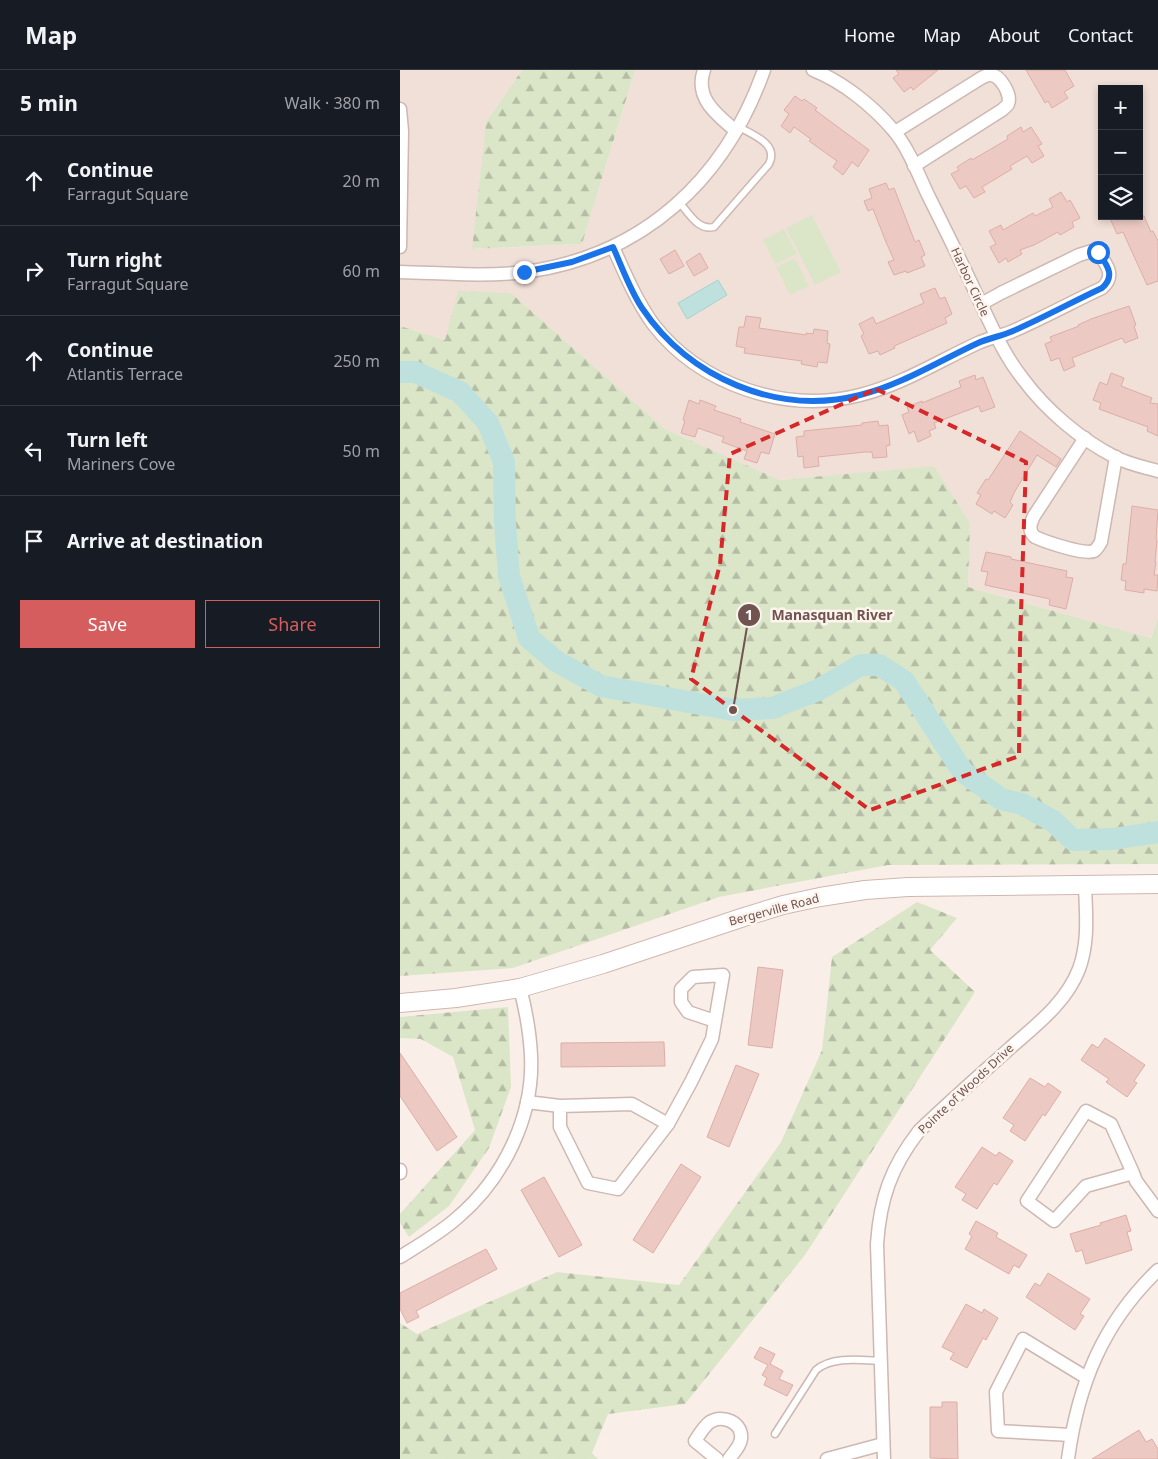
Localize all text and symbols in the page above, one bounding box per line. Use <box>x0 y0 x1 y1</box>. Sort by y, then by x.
text: Map <box>25 18 77 51</box>
text: Home <box>844 23 895 47</box>
text: Map <box>923 23 961 47</box>
text: About <box>989 23 1040 47</box>
text: Contact <box>1068 23 1133 47</box>
map controls <box>1098 85 1143 220</box>
button: + <box>1098 85 1143 130</box>
text: 5 min <box>20 89 78 117</box>
text: Walk · 380 m <box>285 92 380 114</box>
button: − <box>1098 130 1143 175</box>
text: Continue <box>67 157 153 183</box>
icon: ahead <box>20 167 48 195</box>
text: 20 m <box>343 170 380 192</box>
button: layers <box>1098 175 1143 220</box>
text: Farragut Square <box>67 183 189 205</box>
route start <box>1087 241 1110 264</box>
street label: Harbor Circle <box>947 245 994 319</box>
text: Turn right <box>67 247 162 273</box>
icon: right <box>20 257 48 285</box>
text: 60 m <box>343 260 380 282</box>
route end <box>513 261 536 284</box>
text: Farragut Square <box>67 273 189 295</box>
text: Continue <box>67 337 153 363</box>
icon: ahead <box>20 347 48 375</box>
text: 250 m <box>333 350 380 372</box>
text: Atlantis Terrace <box>67 363 183 385</box>
text: Turn left <box>67 427 148 453</box>
icon: left <box>20 437 48 465</box>
text: 50 m <box>343 440 380 462</box>
text: Mariners Cove <box>67 453 175 475</box>
icon: arrive <box>20 527 48 555</box>
text: Arrive at destination <box>67 528 263 554</box>
button: Save <box>20 600 195 648</box>
button: Share <box>205 600 380 648</box>
callout: Manasquan River <box>737 600 903 629</box>
text: 1 <box>745 604 753 624</box>
text: Manasquan River <box>771 605 893 624</box>
street label: Bergerville Road <box>727 889 821 930</box>
street label: Pointe of Woods Drive <box>914 1040 1017 1138</box>

